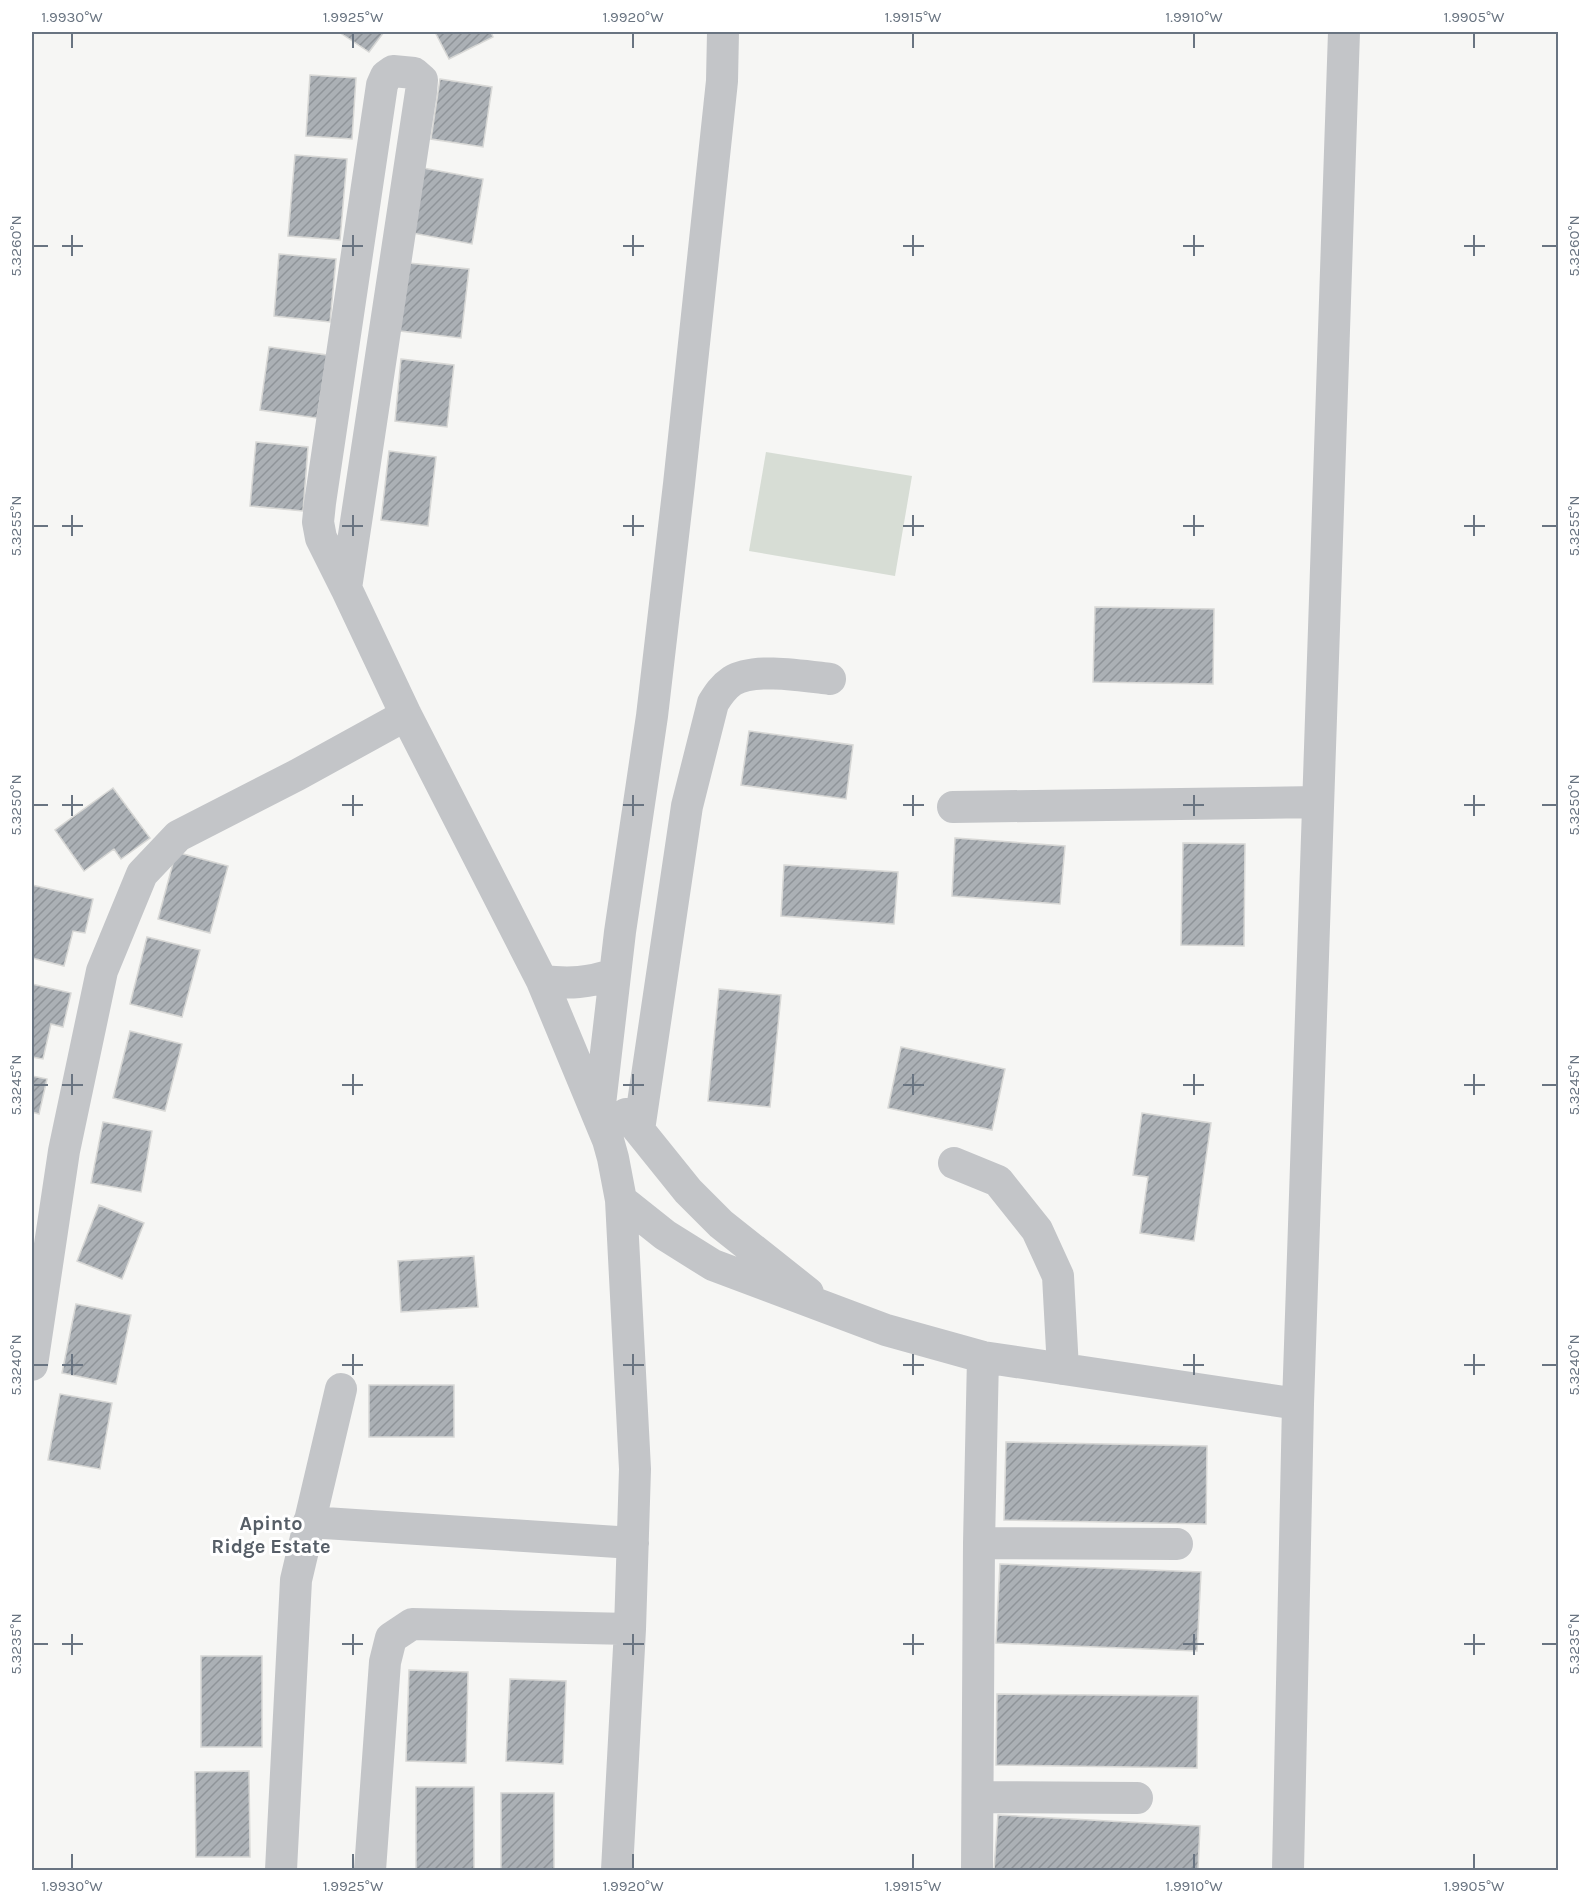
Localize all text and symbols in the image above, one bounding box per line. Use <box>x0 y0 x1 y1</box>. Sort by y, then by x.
text: 1.9930°W <box>41 8 103 26</box>
text: 1.9925°W <box>323 8 384 26</box>
text: 1.9920°W <box>602 8 664 26</box>
text: 1.9915°W <box>885 8 942 26</box>
text: 1.9910°W <box>1165 8 1223 26</box>
text: 1.9905°W <box>1444 8 1505 26</box>
text: 5.3260°N <box>7 215 25 277</box>
text: 5.3260°N <box>1565 215 1583 277</box>
text: 5.3255°N <box>7 496 25 557</box>
text: 5.3255°N <box>1565 496 1583 557</box>
text: 5.3250°N <box>7 774 25 836</box>
text: 5.3250°N <box>1565 774 1583 836</box>
text: 5.3245°N <box>7 1055 25 1115</box>
text: 5.3245°N <box>1565 1055 1583 1115</box>
text: 5.3240°N <box>7 1334 25 1396</box>
text: 5.3240°N <box>1565 1334 1583 1396</box>
district label: Apinto Ridge Estate <box>211 1512 331 1558</box>
text: 5.3235°N <box>7 1613 25 1675</box>
text: 5.3235°N <box>1565 1613 1583 1675</box>
text: 1.9930°W <box>41 1877 103 1895</box>
text: 1.9925°W <box>323 1877 384 1895</box>
text: 1.9920°W <box>602 1877 664 1895</box>
text: 1.9915°W <box>885 1877 942 1895</box>
text: 1.9910°W <box>1165 1877 1223 1895</box>
text: 1.9905°W <box>1444 1877 1505 1895</box>

